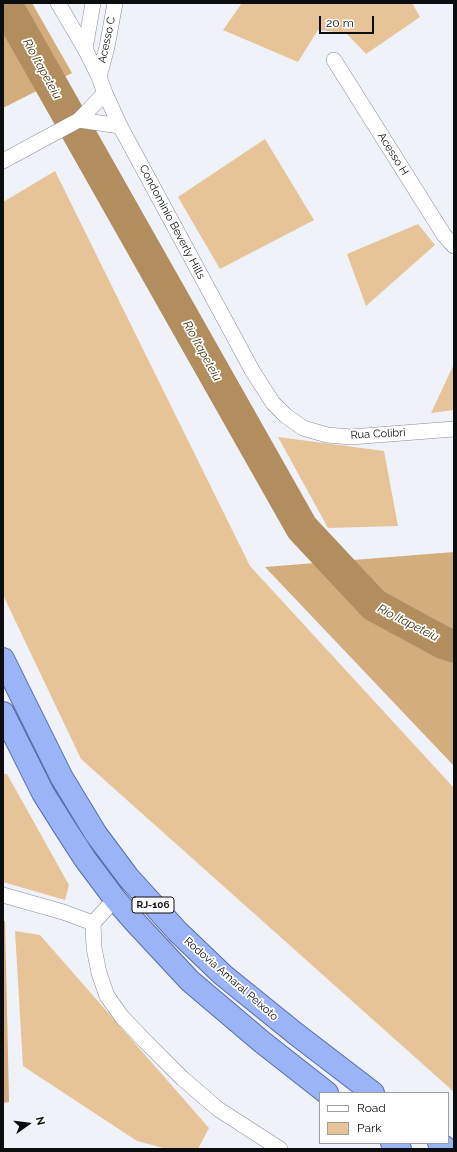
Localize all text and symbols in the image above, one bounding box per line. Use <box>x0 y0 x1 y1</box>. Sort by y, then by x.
scale bar <box>321 8 376 34</box>
street label: Acesso C <box>96 16 118 64</box>
text: 20 m <box>326 16 354 30</box>
water label: Rio Itapeteiu <box>20 36 64 102</box>
street label: Acesso H <box>375 130 411 178</box>
street label: Condominio Beverly Hills <box>136 163 208 281</box>
water label: Rio Itapeteiu <box>180 318 224 384</box>
street label: Rua Colibri <box>350 426 406 442</box>
water label: Rio Itapeteiu <box>375 601 441 645</box>
road number: RJ-106 <box>132 897 174 913</box>
street label: Rodovia Amaral Peixoto <box>181 935 281 1023</box>
legend <box>319 1092 449 1144</box>
text: Road <box>357 1101 386 1115</box>
north arrow <box>8 1104 48 1144</box>
text: N <box>33 1115 47 1127</box>
text: Park <box>357 1121 382 1135</box>

